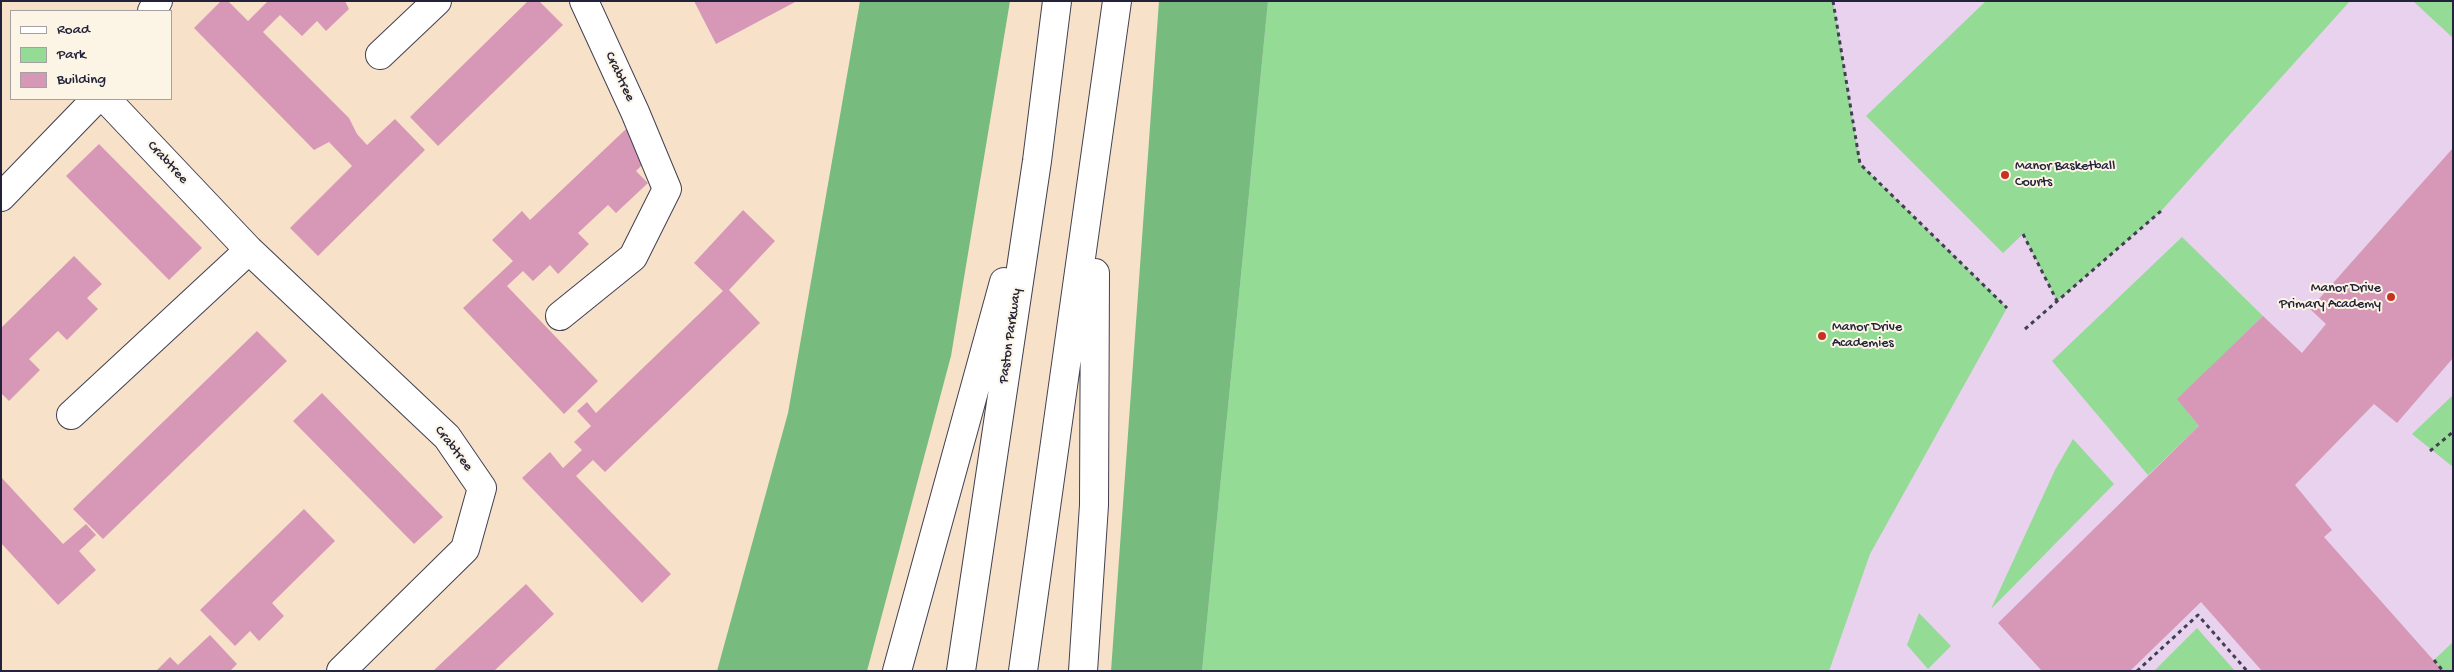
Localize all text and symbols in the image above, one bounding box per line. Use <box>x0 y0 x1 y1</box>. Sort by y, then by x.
legend <box>10 10 172 100</box>
text: Road <box>57 21 90 39</box>
text: Park <box>57 46 86 64</box>
street label: Crabtree <box>600 50 638 104</box>
text: Building <box>57 71 106 89</box>
street label: Crabtree <box>143 138 191 188</box>
place label: Manor Basketball Courts <box>2015 159 2115 192</box>
marker: Manor Basketball Courts <box>1999 169 2011 181</box>
place label: Manor Drive Primary Academy <box>2279 281 2381 314</box>
street label: Paston Parkway <box>996 287 1026 385</box>
marker: Manor Drive Primary Academy <box>2385 291 2397 303</box>
place label: Manor Drive Academies <box>1832 320 1902 352</box>
marker: Manor Drive Academies <box>1816 330 1828 342</box>
street label: Crabtree <box>430 423 476 475</box>

